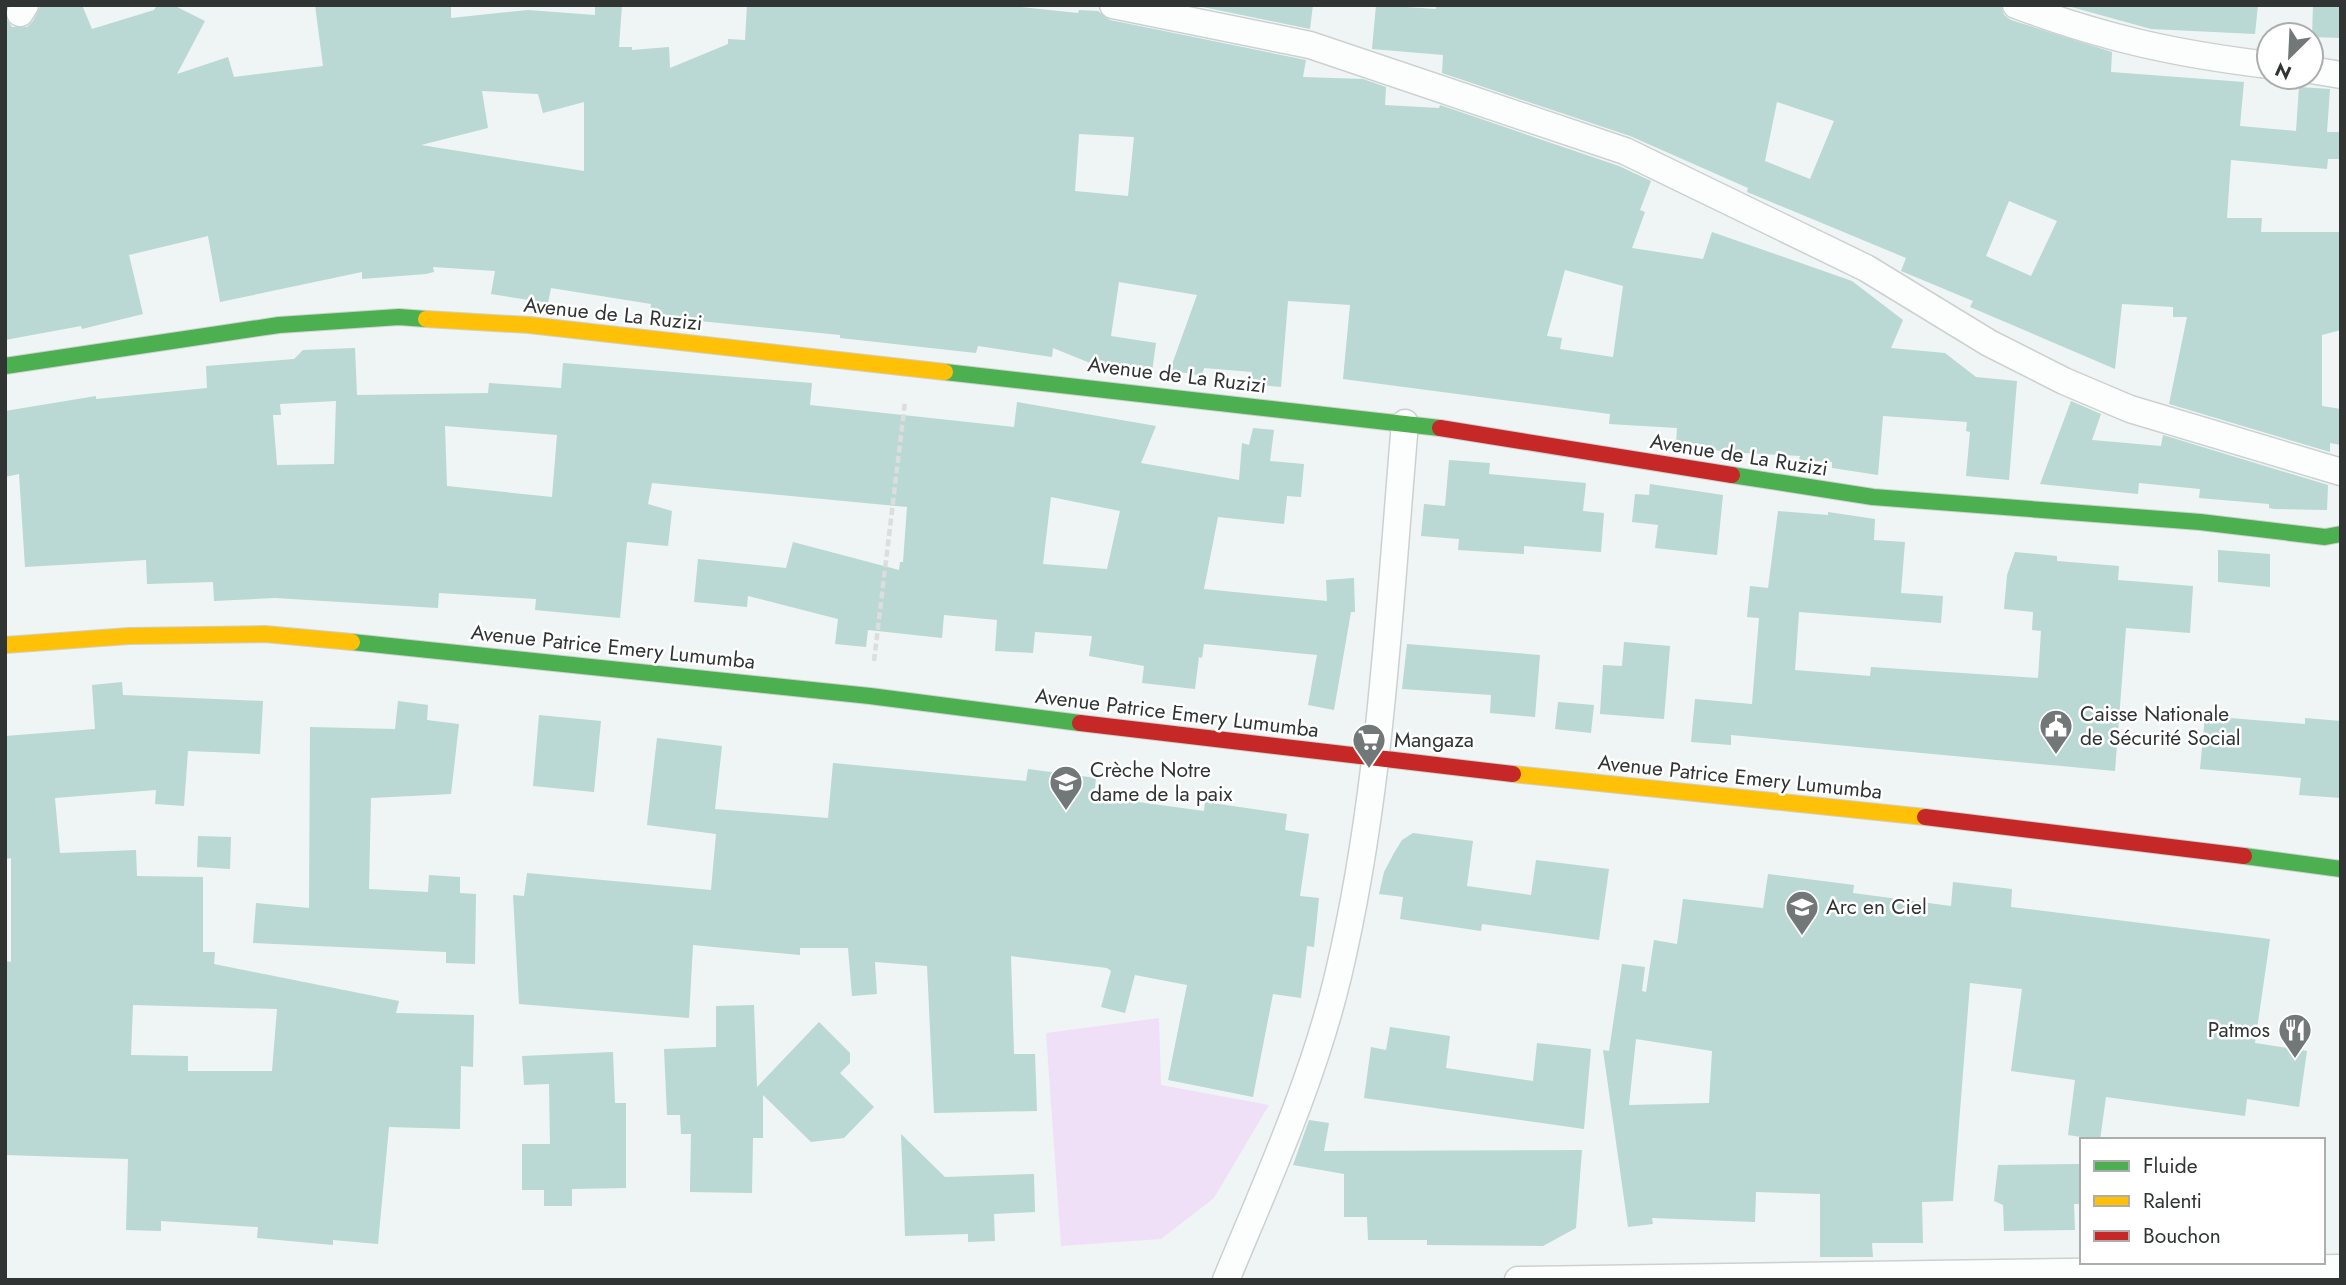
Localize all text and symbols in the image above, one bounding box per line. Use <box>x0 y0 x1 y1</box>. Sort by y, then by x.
north arrow <box>2255 21 2325 91</box>
text: N <box>2271 56 2296 86</box>
street label: Avenue de La Ruzizi <box>522 290 704 338</box>
street label: Avenue de La Ruzizi <box>1086 349 1268 401</box>
street label: Avenue de La Ruzizi <box>1648 426 1830 484</box>
street label: Avenue Patrice Emery Lumumba <box>469 617 757 677</box>
street label: Avenue Patrice Emery Lumumba <box>1033 681 1321 745</box>
place label: Caisse Nationale de Sécurité Social <box>2080 699 2241 753</box>
public building icon: Caisse Nationale de Sécurité Social <box>2037 707 2075 756</box>
supermarket icon: Mangaza <box>1350 721 1388 770</box>
place label: Mangaza <box>1394 725 1474 755</box>
street label: Avenue Patrice Emery Lumumba <box>1596 747 1884 807</box>
place label: Crèche Notre dame de la paix <box>1090 755 1232 809</box>
school or university icon: Crèche Notre dame de la paix <box>1047 763 1085 812</box>
school or university icon: Arc en Ciel <box>1783 888 1821 937</box>
place label: Arc en Ciel <box>1826 892 1927 922</box>
restaurant icon: Patmos <box>2276 1011 2314 1060</box>
place label: Patmos <box>2208 1015 2270 1045</box>
legend <box>2080 1138 2325 1264</box>
text: Fluide <box>2143 1151 2198 1181</box>
text: Ralenti <box>2143 1186 2202 1216</box>
text: Bouchon <box>2143 1221 2221 1251</box>

